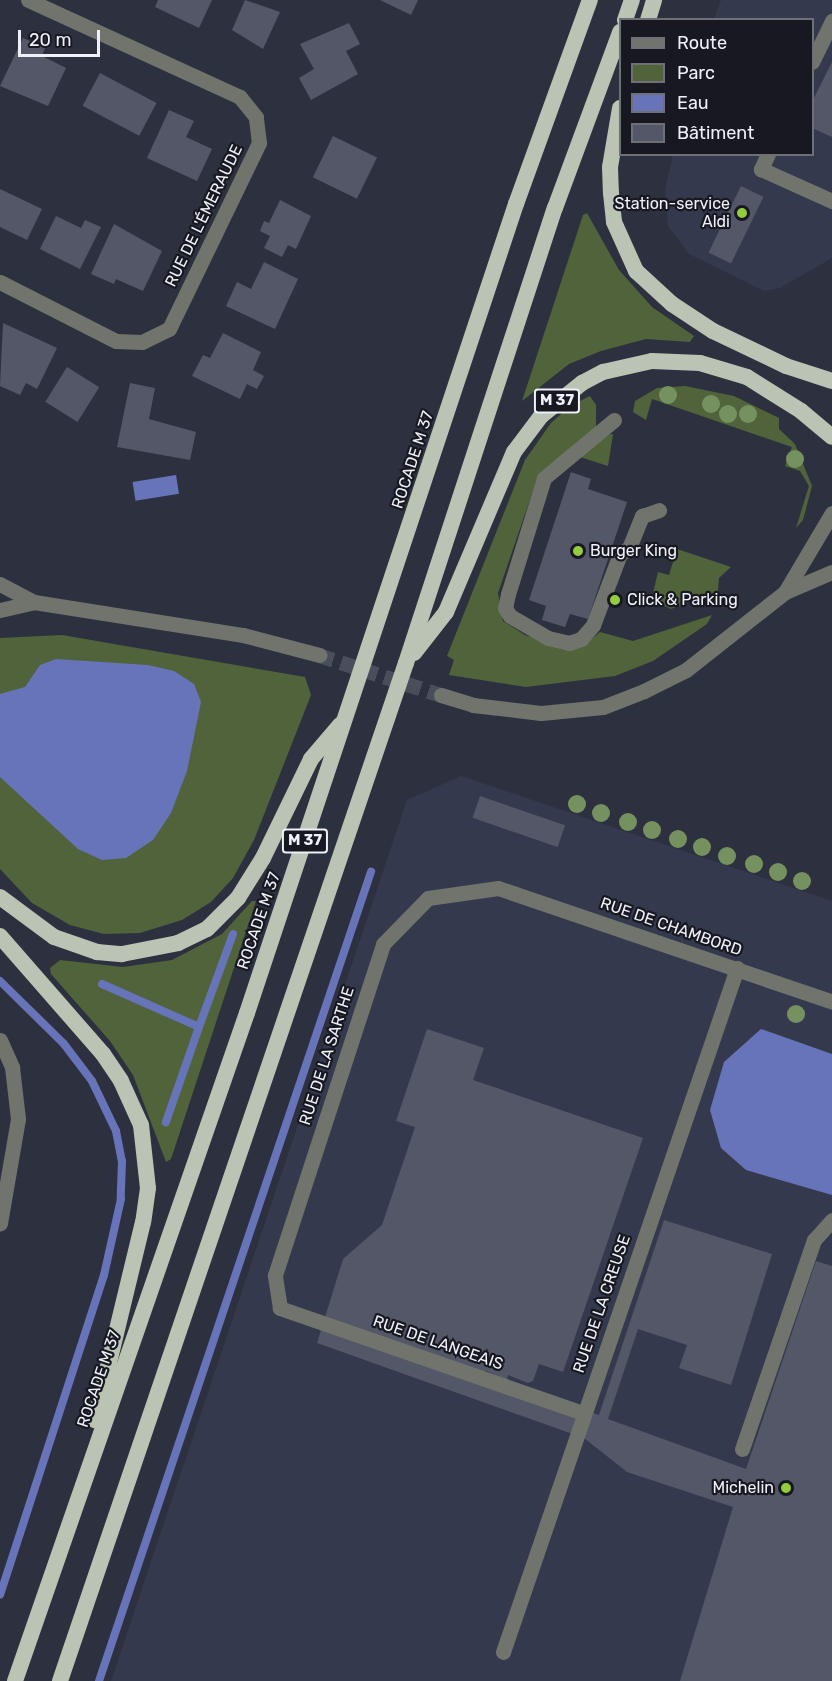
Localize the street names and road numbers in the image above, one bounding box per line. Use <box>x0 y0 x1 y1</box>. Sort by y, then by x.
street label: RUE DE L'ÉMERAUDE <box>161 142 247 290</box>
road number: M 37 <box>533 389 581 413</box>
street label: ROCADE M 37 <box>388 409 438 511</box>
road number: M 37 <box>281 829 329 853</box>
street label: ROCADE M 37 <box>233 870 285 972</box>
street label: RUE DE CHAMBORD <box>598 894 744 960</box>
street label: RUE DE LA SARTHE <box>295 984 359 1128</box>
street label: RUE DE LA CREUSE <box>569 1232 635 1376</box>
street label: RUE DE LANGEAIS <box>370 1312 506 1374</box>
street label: ROCADE M 37 <box>73 1328 125 1430</box>

